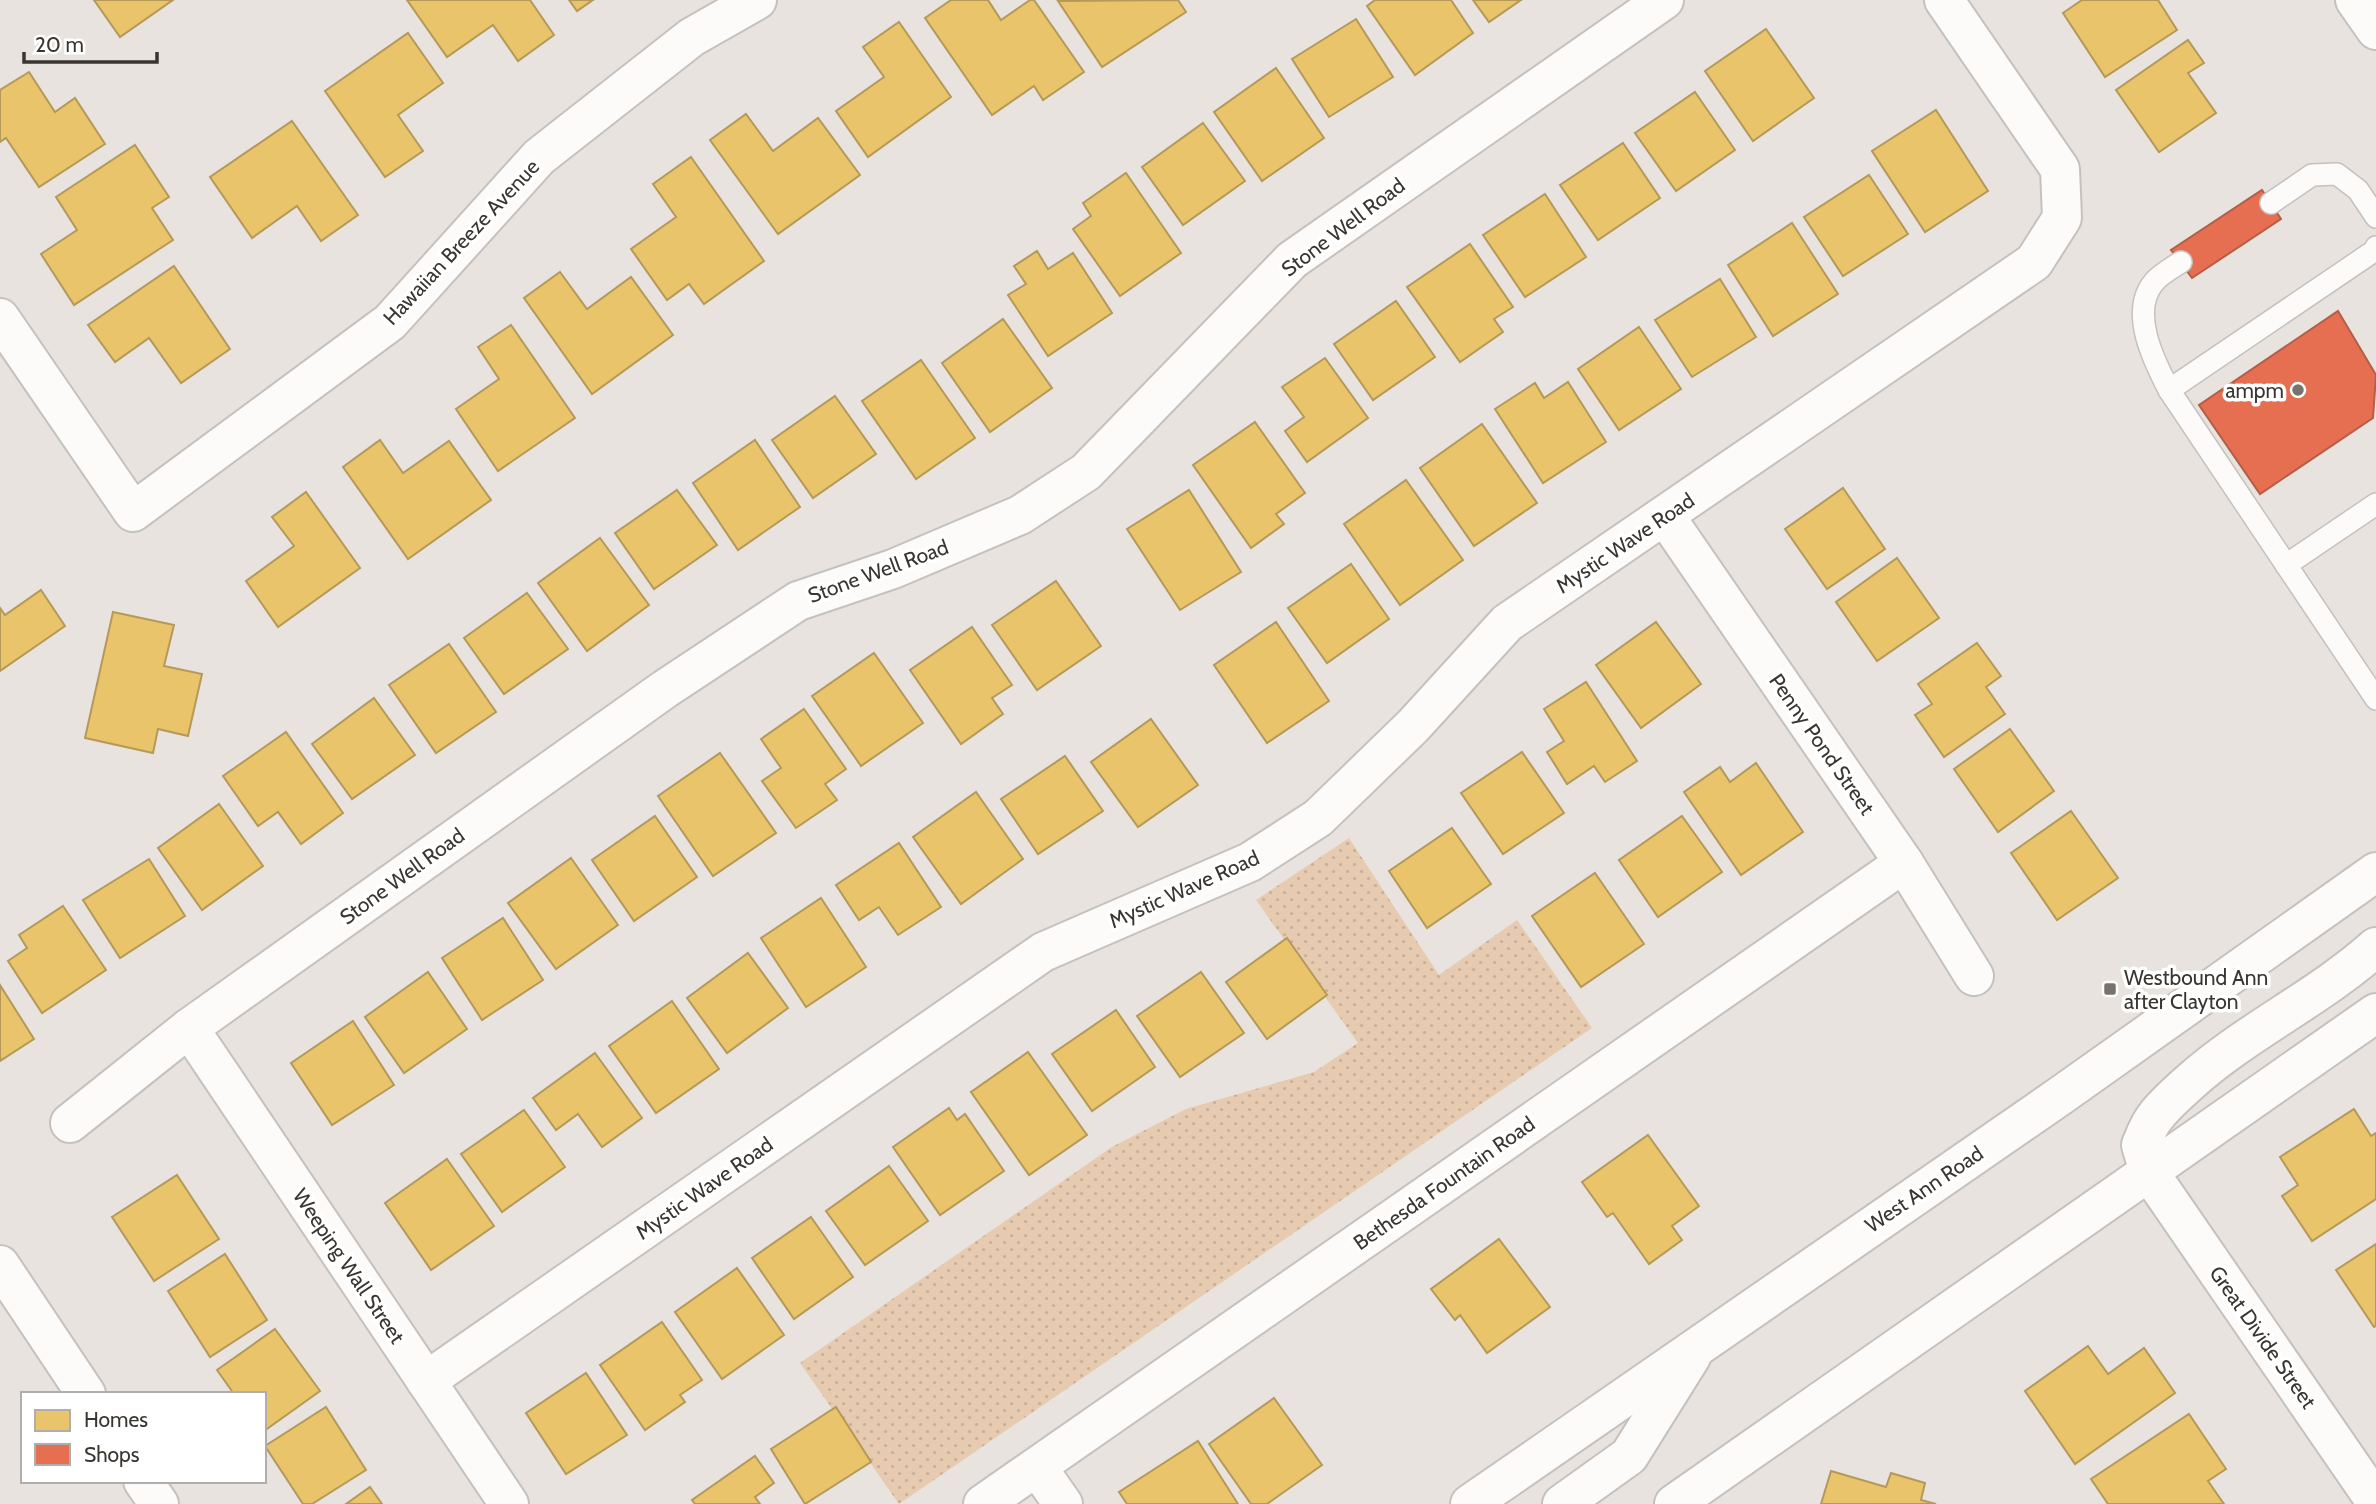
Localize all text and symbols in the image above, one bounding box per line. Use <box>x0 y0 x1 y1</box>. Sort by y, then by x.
scale bar <box>24 21 158 65</box>
text: 20 m <box>35 32 84 57</box>
street label: Hawaiian Breeze Avenue <box>378 154 544 330</box>
street label: Stone Well Road <box>1276 173 1410 281</box>
place label: ampm <box>2225 378 2284 403</box>
marker: ampm <box>2290 382 2306 398</box>
street label: Mystic Wave Road <box>1551 487 1699 599</box>
street label: Stone Well Road <box>804 534 952 608</box>
street label: Penny Pond Street <box>1764 669 1880 819</box>
street label: Stone Well Road <box>335 822 469 930</box>
street label: Mystic Wave Road <box>1105 845 1263 933</box>
place label: Westbound Ann after Clayton <box>2124 965 2268 1014</box>
marker: Westbound Ann after Clayton <box>2102 981 2118 997</box>
street label: Bethesda Fountain Road <box>1349 1111 1539 1255</box>
street label: Mystic Wave Road <box>631 1131 777 1245</box>
street label: West Ann Road <box>1860 1140 1988 1238</box>
street label: Weeping Wall Street <box>288 1184 410 1348</box>
street label: Great Divide Street <box>2205 1261 2321 1413</box>
legend <box>21 1392 266 1483</box>
text: Homes <box>84 1407 148 1432</box>
text: Shops <box>84 1442 140 1467</box>

